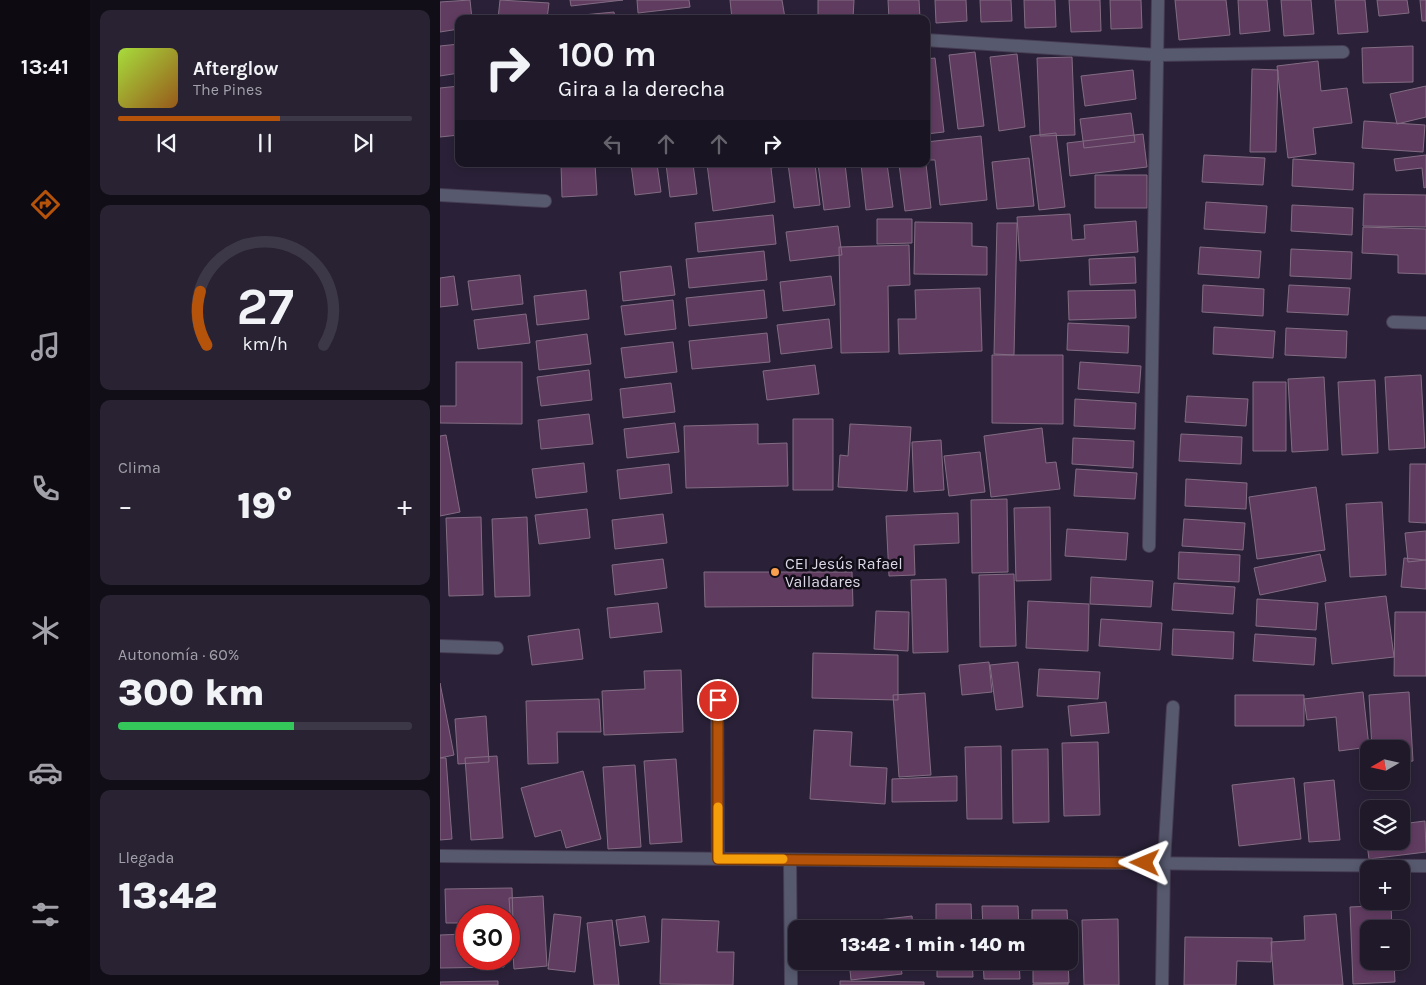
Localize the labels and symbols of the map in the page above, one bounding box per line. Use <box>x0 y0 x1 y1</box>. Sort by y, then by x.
place label: CEI Jesús Rafael Valladares <box>785 554 903 591</box>
marker: CEI Jesús Rafael Valladares <box>769 566 781 578</box>
pin <box>697 679 739 721</box>
north arrow <box>1360 740 1410 790</box>
position arrow <box>1118 836 1170 888</box>
speed limit sign: 30 <box>455 905 520 970</box>

